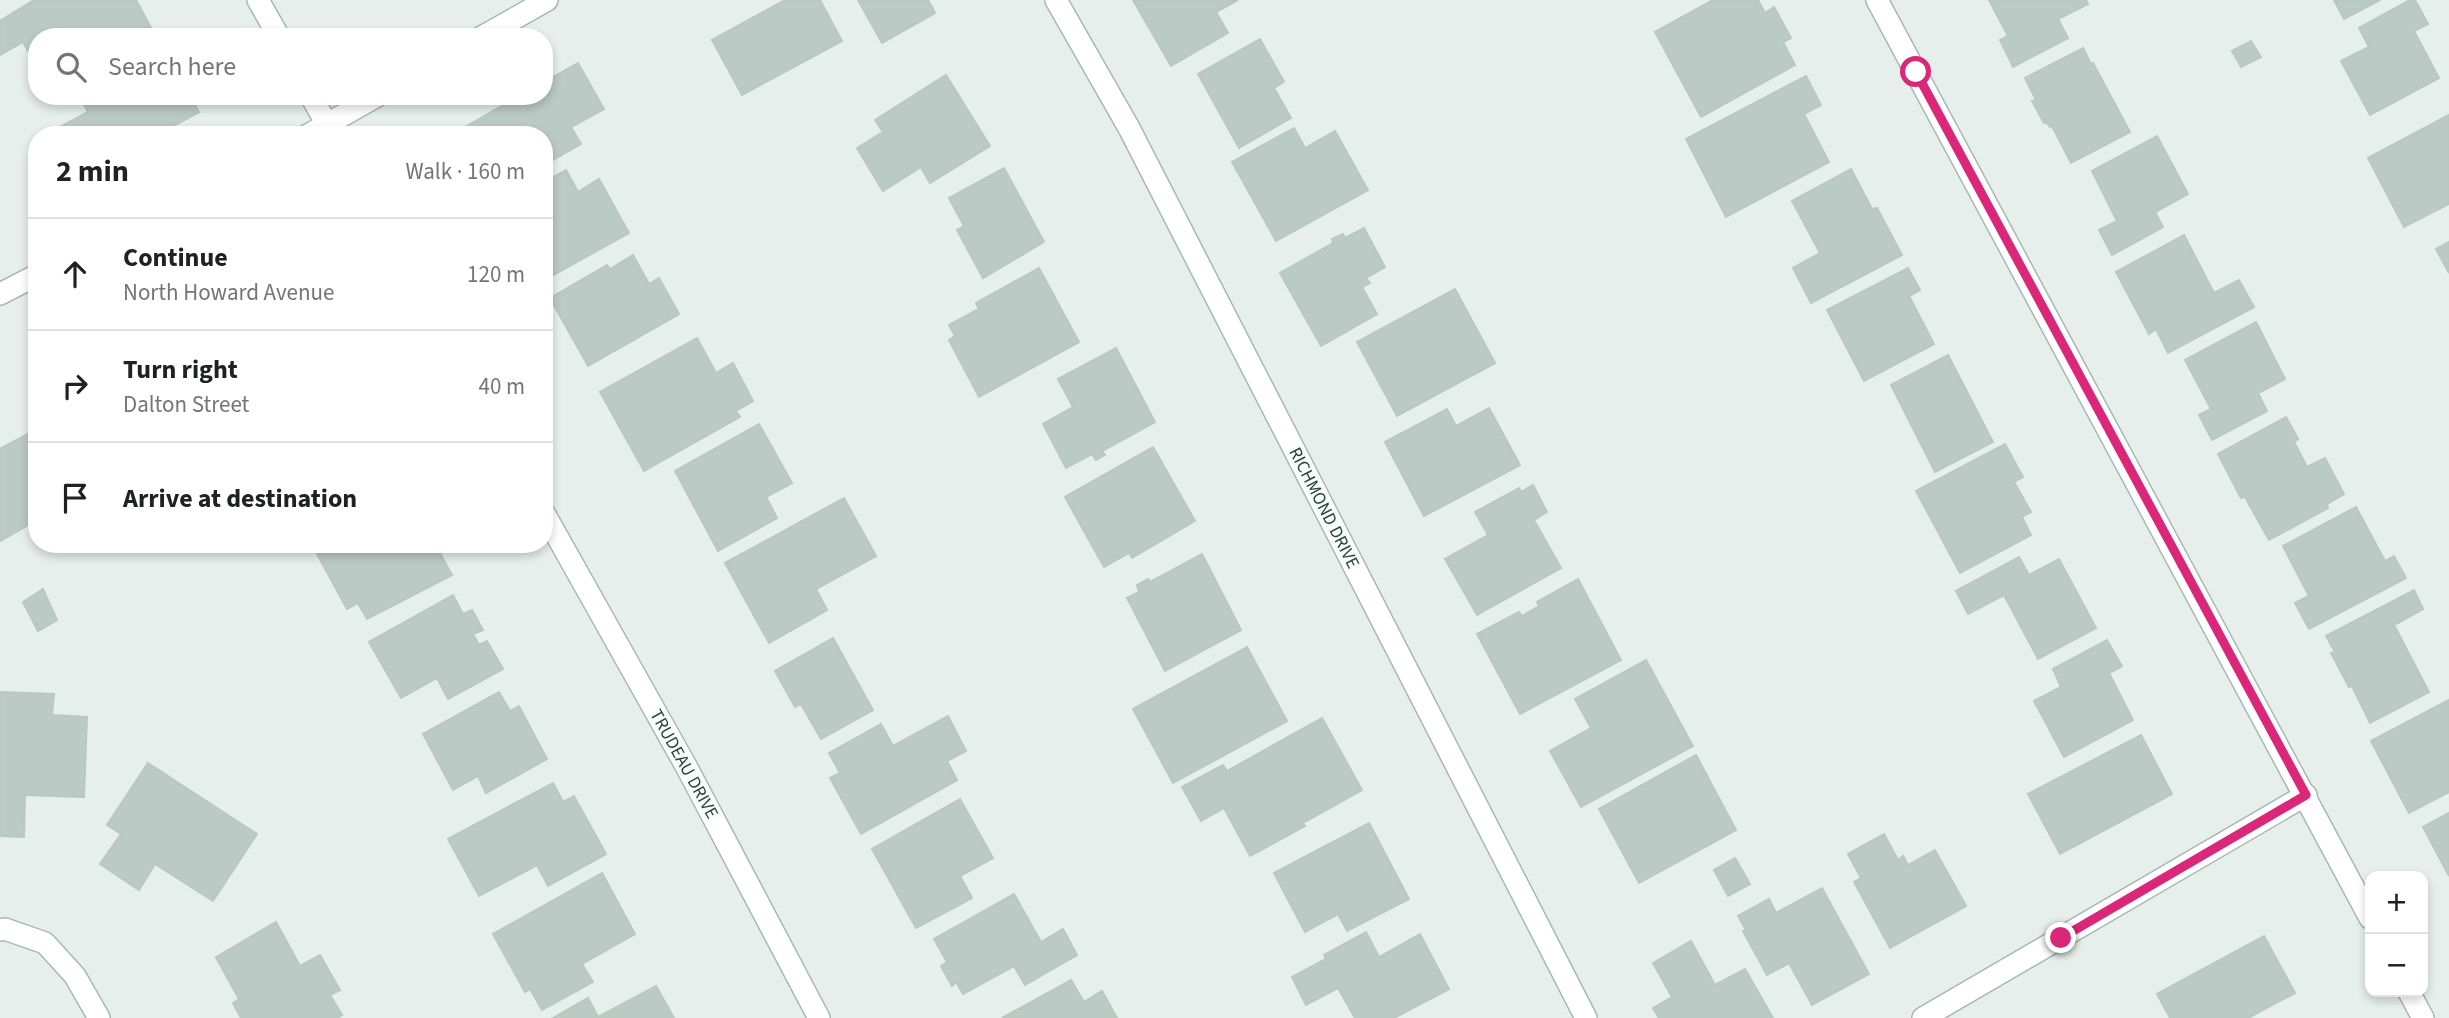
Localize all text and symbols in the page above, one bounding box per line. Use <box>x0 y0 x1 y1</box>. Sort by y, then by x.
search box <box>28 28 553 105</box>
icon: search <box>52 48 90 86</box>
text: Search here <box>108 48 236 85</box>
route start <box>1900 56 1931 87</box>
text: 2 min <box>56 150 129 193</box>
text: Walk · 160 m <box>406 155 525 188</box>
text: Continue <box>123 239 228 276</box>
icon: ahead <box>56 255 94 293</box>
text: 120 m <box>467 258 525 291</box>
text: North Howard Avenue <box>123 276 335 309</box>
text: Turn right <box>123 351 238 388</box>
icon: right <box>56 367 94 405</box>
text: 40 m <box>478 370 525 403</box>
text: Dalton Street <box>123 388 249 421</box>
street label: RICHMOND DRIVE <box>1283 443 1365 573</box>
icon: arrive <box>56 479 94 517</box>
text: Arrive at destination <box>123 480 357 517</box>
street label: TRUDEAU DRIVE <box>644 705 724 823</box>
map controls <box>2365 871 2428 997</box>
button: + <box>2365 871 2428 934</box>
route end <box>2045 922 2076 953</box>
button: − <box>2365 934 2428 997</box>

